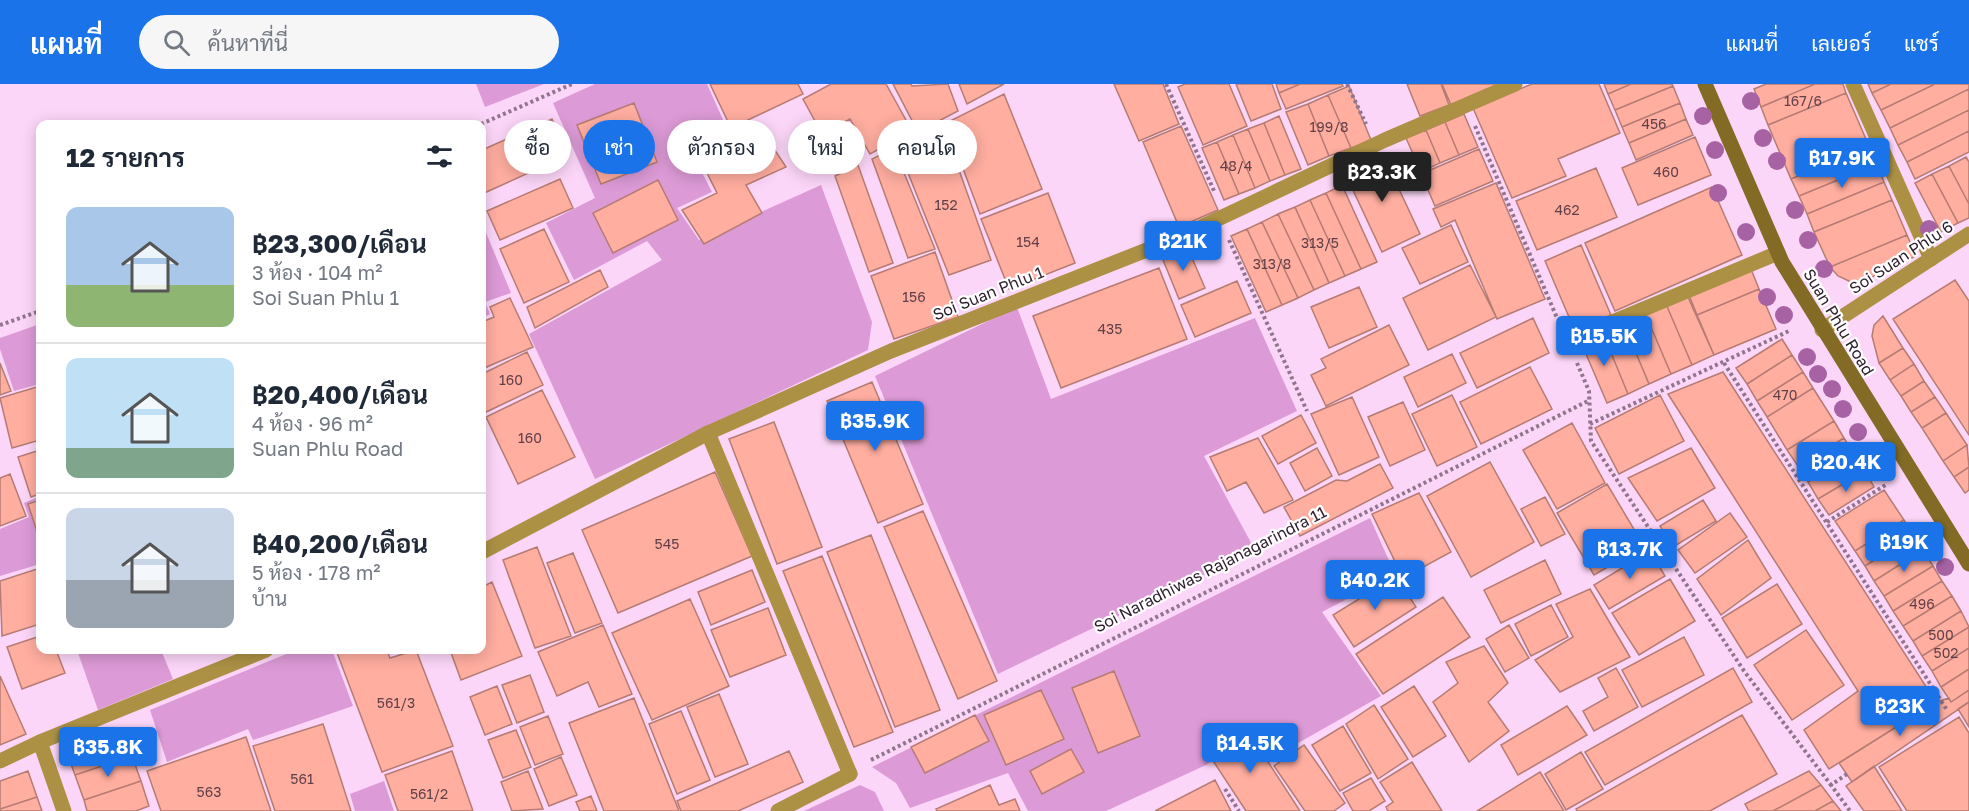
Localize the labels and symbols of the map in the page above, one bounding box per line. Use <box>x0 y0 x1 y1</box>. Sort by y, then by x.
house number: 167/6 <box>1784 92 1822 109</box>
house number: 456 <box>1641 115 1667 132</box>
house number: 199/8 <box>1310 118 1349 135</box>
pin: ฿17.9K <box>1793 138 1891 189</box>
pin: ฿23.3K <box>1333 152 1431 203</box>
house number: 48/4 <box>1220 157 1252 174</box>
house number: 460 <box>1653 163 1679 180</box>
house number: 152 <box>934 196 958 213</box>
house number: 462 <box>1554 201 1580 218</box>
street label: Soi Suan Phlu 6 <box>1845 216 1957 298</box>
pin: ฿21K <box>1147 221 1219 272</box>
house number: 154 <box>1016 233 1040 250</box>
house number: 313/5 <box>1301 234 1339 251</box>
house number: 313/8 <box>1253 255 1291 272</box>
street label: Soi Suan Phlu 1 <box>930 262 1047 324</box>
street label: Suan Phlu Road <box>1799 265 1879 379</box>
house number: 156 <box>902 288 926 305</box>
pin: ฿15.5K <box>1555 316 1653 367</box>
house number: 435 <box>1098 320 1122 337</box>
house number: 160 <box>499 371 523 388</box>
house number: 470 <box>1773 386 1797 403</box>
pin: ฿35.9K <box>826 401 924 452</box>
house number: 160 <box>518 429 542 446</box>
pin: ฿20.4K <box>1797 442 1895 493</box>
street label: Soi Naradhiwas Rajanagarindra 11 <box>1090 501 1330 637</box>
pin: ฿19K <box>1868 522 1940 573</box>
pin: ฿13.7K <box>1581 529 1679 580</box>
house number: 545 <box>655 535 679 552</box>
pin: ฿40.2K <box>1326 560 1424 611</box>
house number: 496 <box>1909 595 1935 612</box>
house number: 500 <box>1928 626 1954 643</box>
house number: 502 <box>1934 644 1958 661</box>
pin: ฿23K <box>1864 686 1936 737</box>
house number: 561/3 <box>377 694 415 711</box>
pin: ฿14.5K <box>1201 723 1299 774</box>
pin: ฿35.8K <box>59 727 157 778</box>
house number: 561 <box>290 770 314 787</box>
house number: 563 <box>197 783 221 800</box>
house number: 561/2 <box>410 785 448 802</box>

